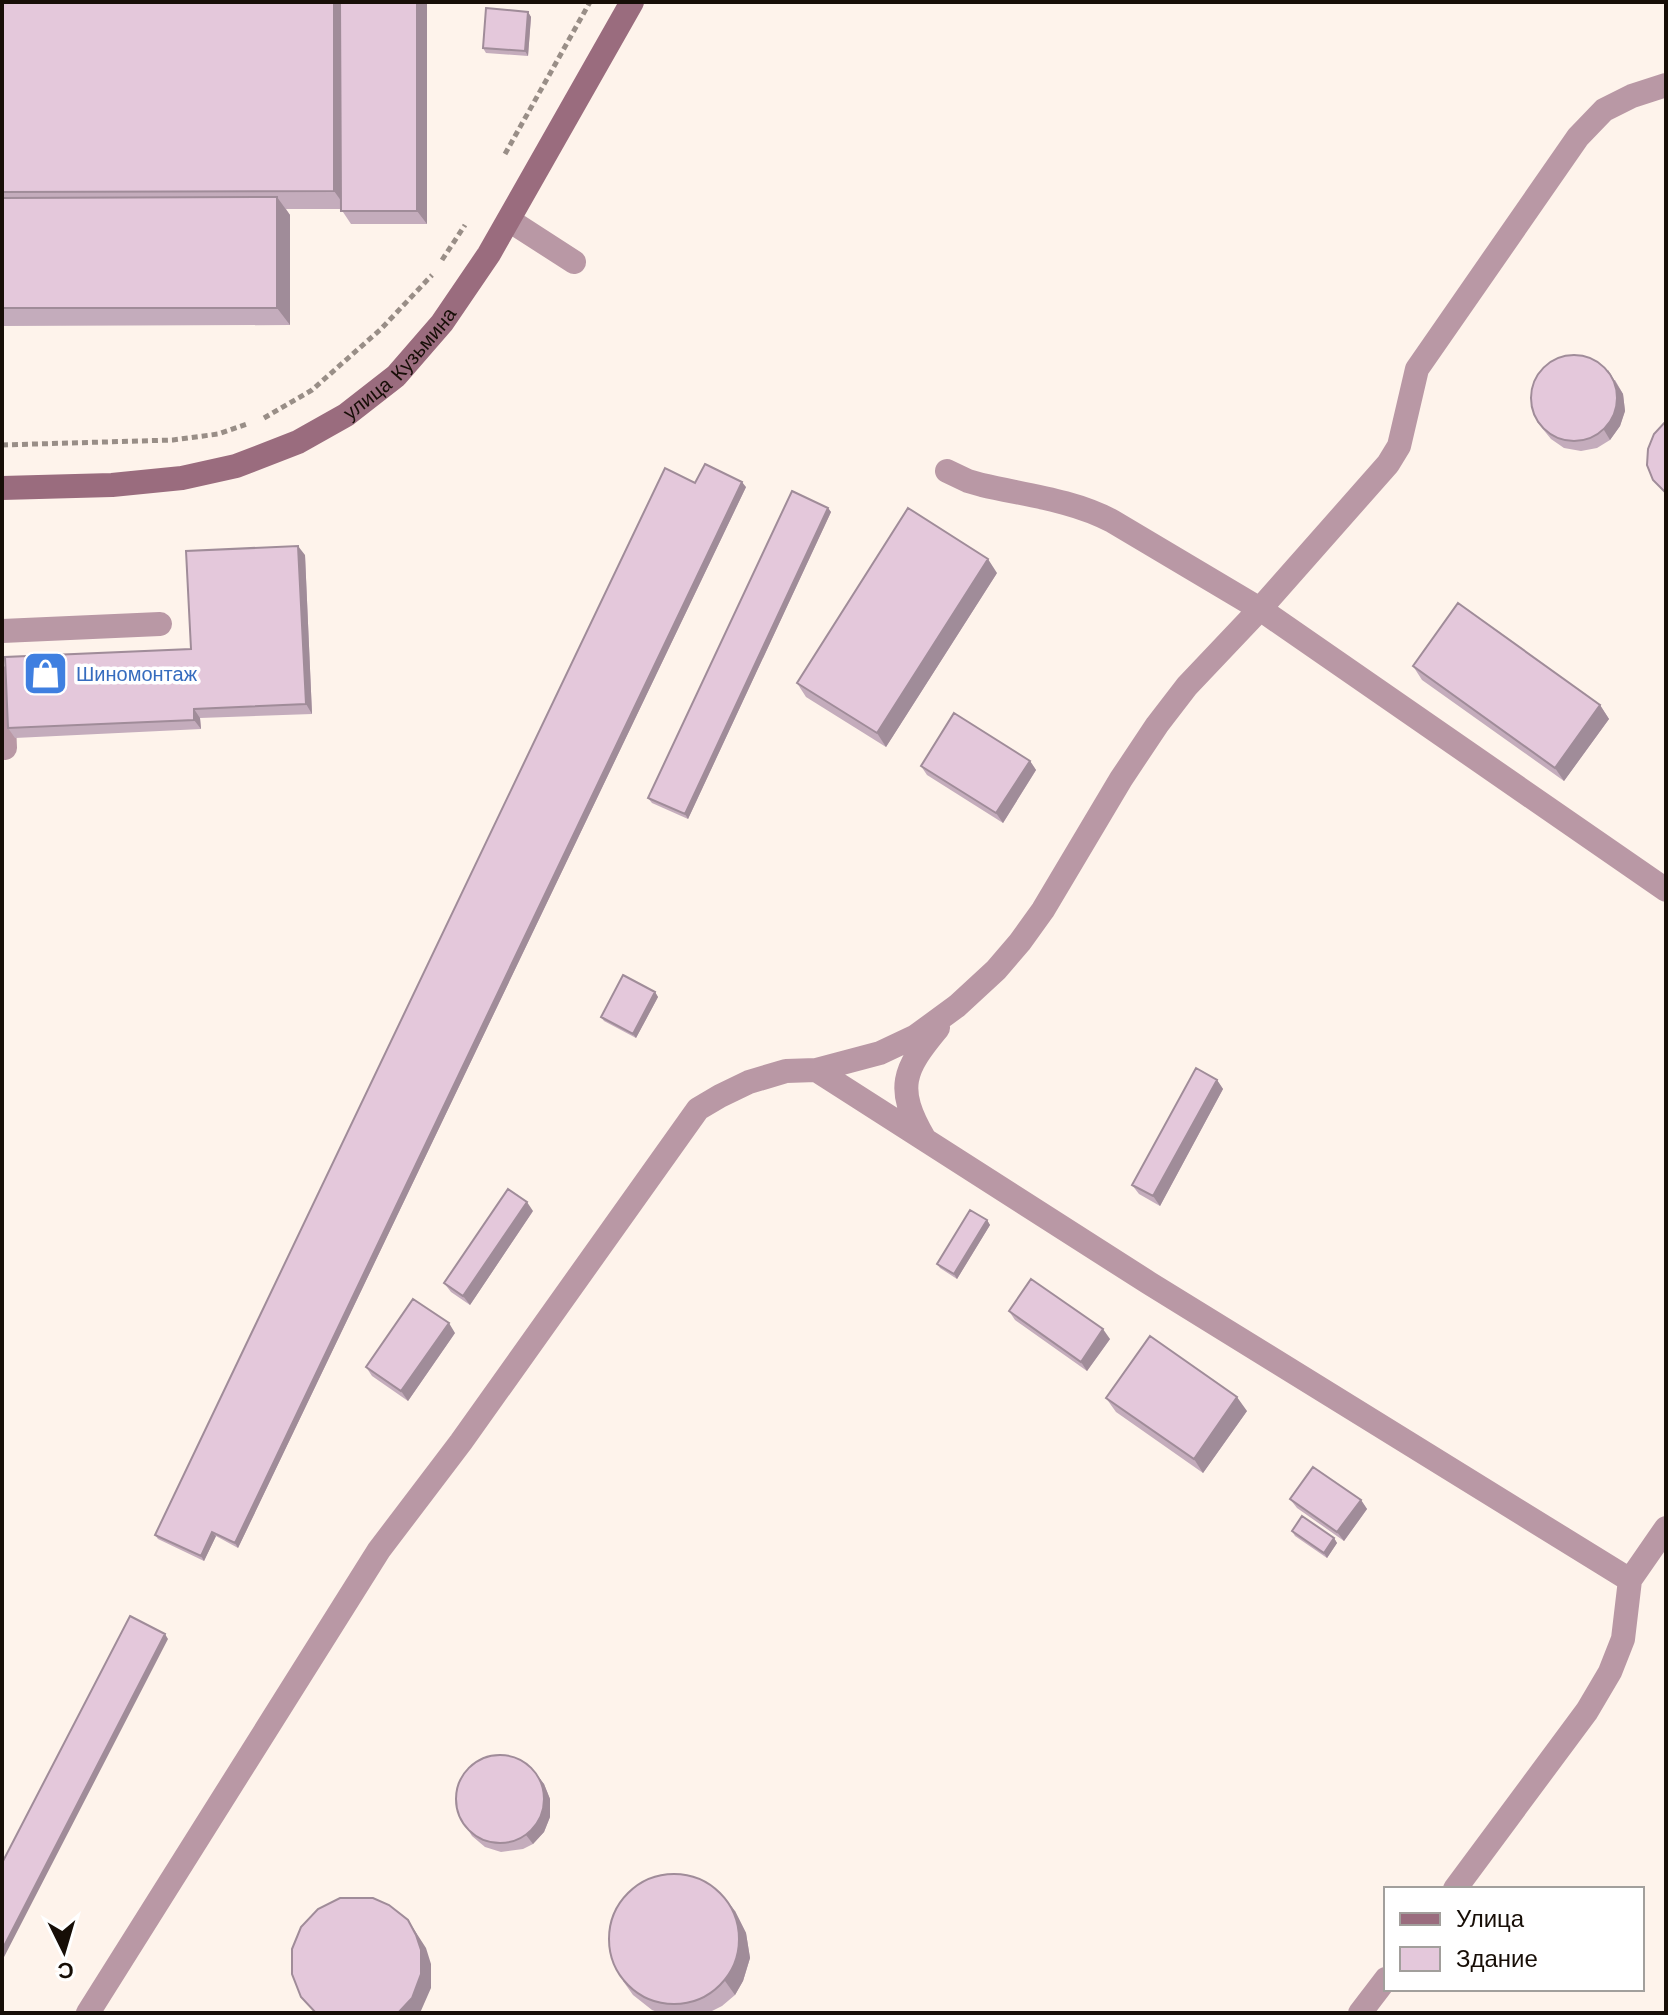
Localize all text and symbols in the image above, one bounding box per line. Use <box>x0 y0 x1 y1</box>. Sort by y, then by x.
street label: улица Кузьмина <box>338 302 462 425</box>
shop icon: Шиномонтаж <box>21 650 69 698</box>
place label: Шиномонтаж <box>76 662 198 686</box>
legend <box>1384 1887 1644 1991</box>
text: Улица <box>1456 1905 1525 1933</box>
north arrow <box>24 1911 104 1991</box>
text: Здание <box>1456 1945 1538 1973</box>
text: С <box>57 1957 75 1984</box>

